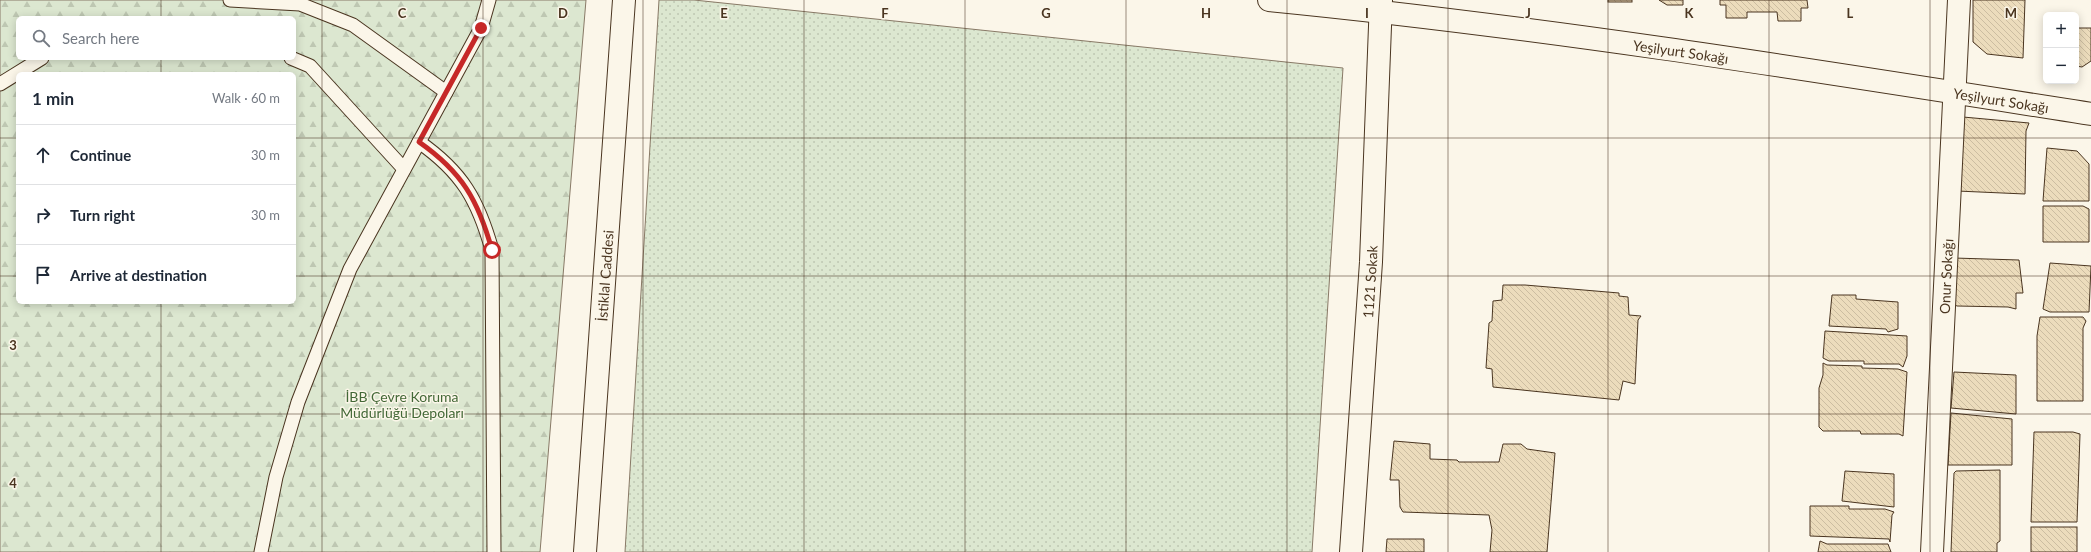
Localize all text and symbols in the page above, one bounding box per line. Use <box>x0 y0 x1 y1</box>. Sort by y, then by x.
text: C <box>398 5 407 21</box>
text: D <box>558 5 568 21</box>
text: E <box>720 5 728 21</box>
text: F <box>881 5 889 21</box>
text: G <box>1041 5 1051 21</box>
text: H <box>1201 5 1211 21</box>
text: I <box>1365 5 1369 21</box>
text: J <box>1525 5 1531 21</box>
text: K <box>1685 5 1695 21</box>
text: L <box>1847 5 1854 21</box>
text: M <box>2005 5 2017 21</box>
map controls <box>2043 12 2079 84</box>
button: + <box>2043 12 2079 48</box>
search box <box>16 16 296 60</box>
route end <box>472 19 490 37</box>
icon: search <box>30 27 52 49</box>
text: Search here <box>62 29 139 47</box>
street label: Yeşilyurt Sokağı <box>1632 36 1730 66</box>
button: − <box>2043 48 2079 84</box>
street label: Yeşilyurt Sokağı <box>1952 84 2050 116</box>
text: 1 min <box>32 88 74 109</box>
text: Walk · 60 m <box>212 90 280 106</box>
icon: ahead <box>32 144 54 166</box>
text: Continue <box>70 146 131 164</box>
text: 30 m <box>251 147 280 163</box>
icon: right <box>32 204 54 226</box>
text: Turn right <box>70 206 135 224</box>
text: 30 m <box>251 207 280 223</box>
street label: İstiklal Caddesi <box>593 229 616 322</box>
street label: Onur Sokağı <box>1935 238 1956 314</box>
route start <box>483 241 501 259</box>
street label: 1121 Sokak <box>1359 244 1380 319</box>
icon: arrive <box>32 264 54 286</box>
text: Arrive at destination <box>70 266 207 284</box>
text: 3 <box>9 337 17 353</box>
park label: İBB Çevre Koruma Müdürlüğü Depoları <box>340 388 464 421</box>
text: 4 <box>9 475 17 491</box>

